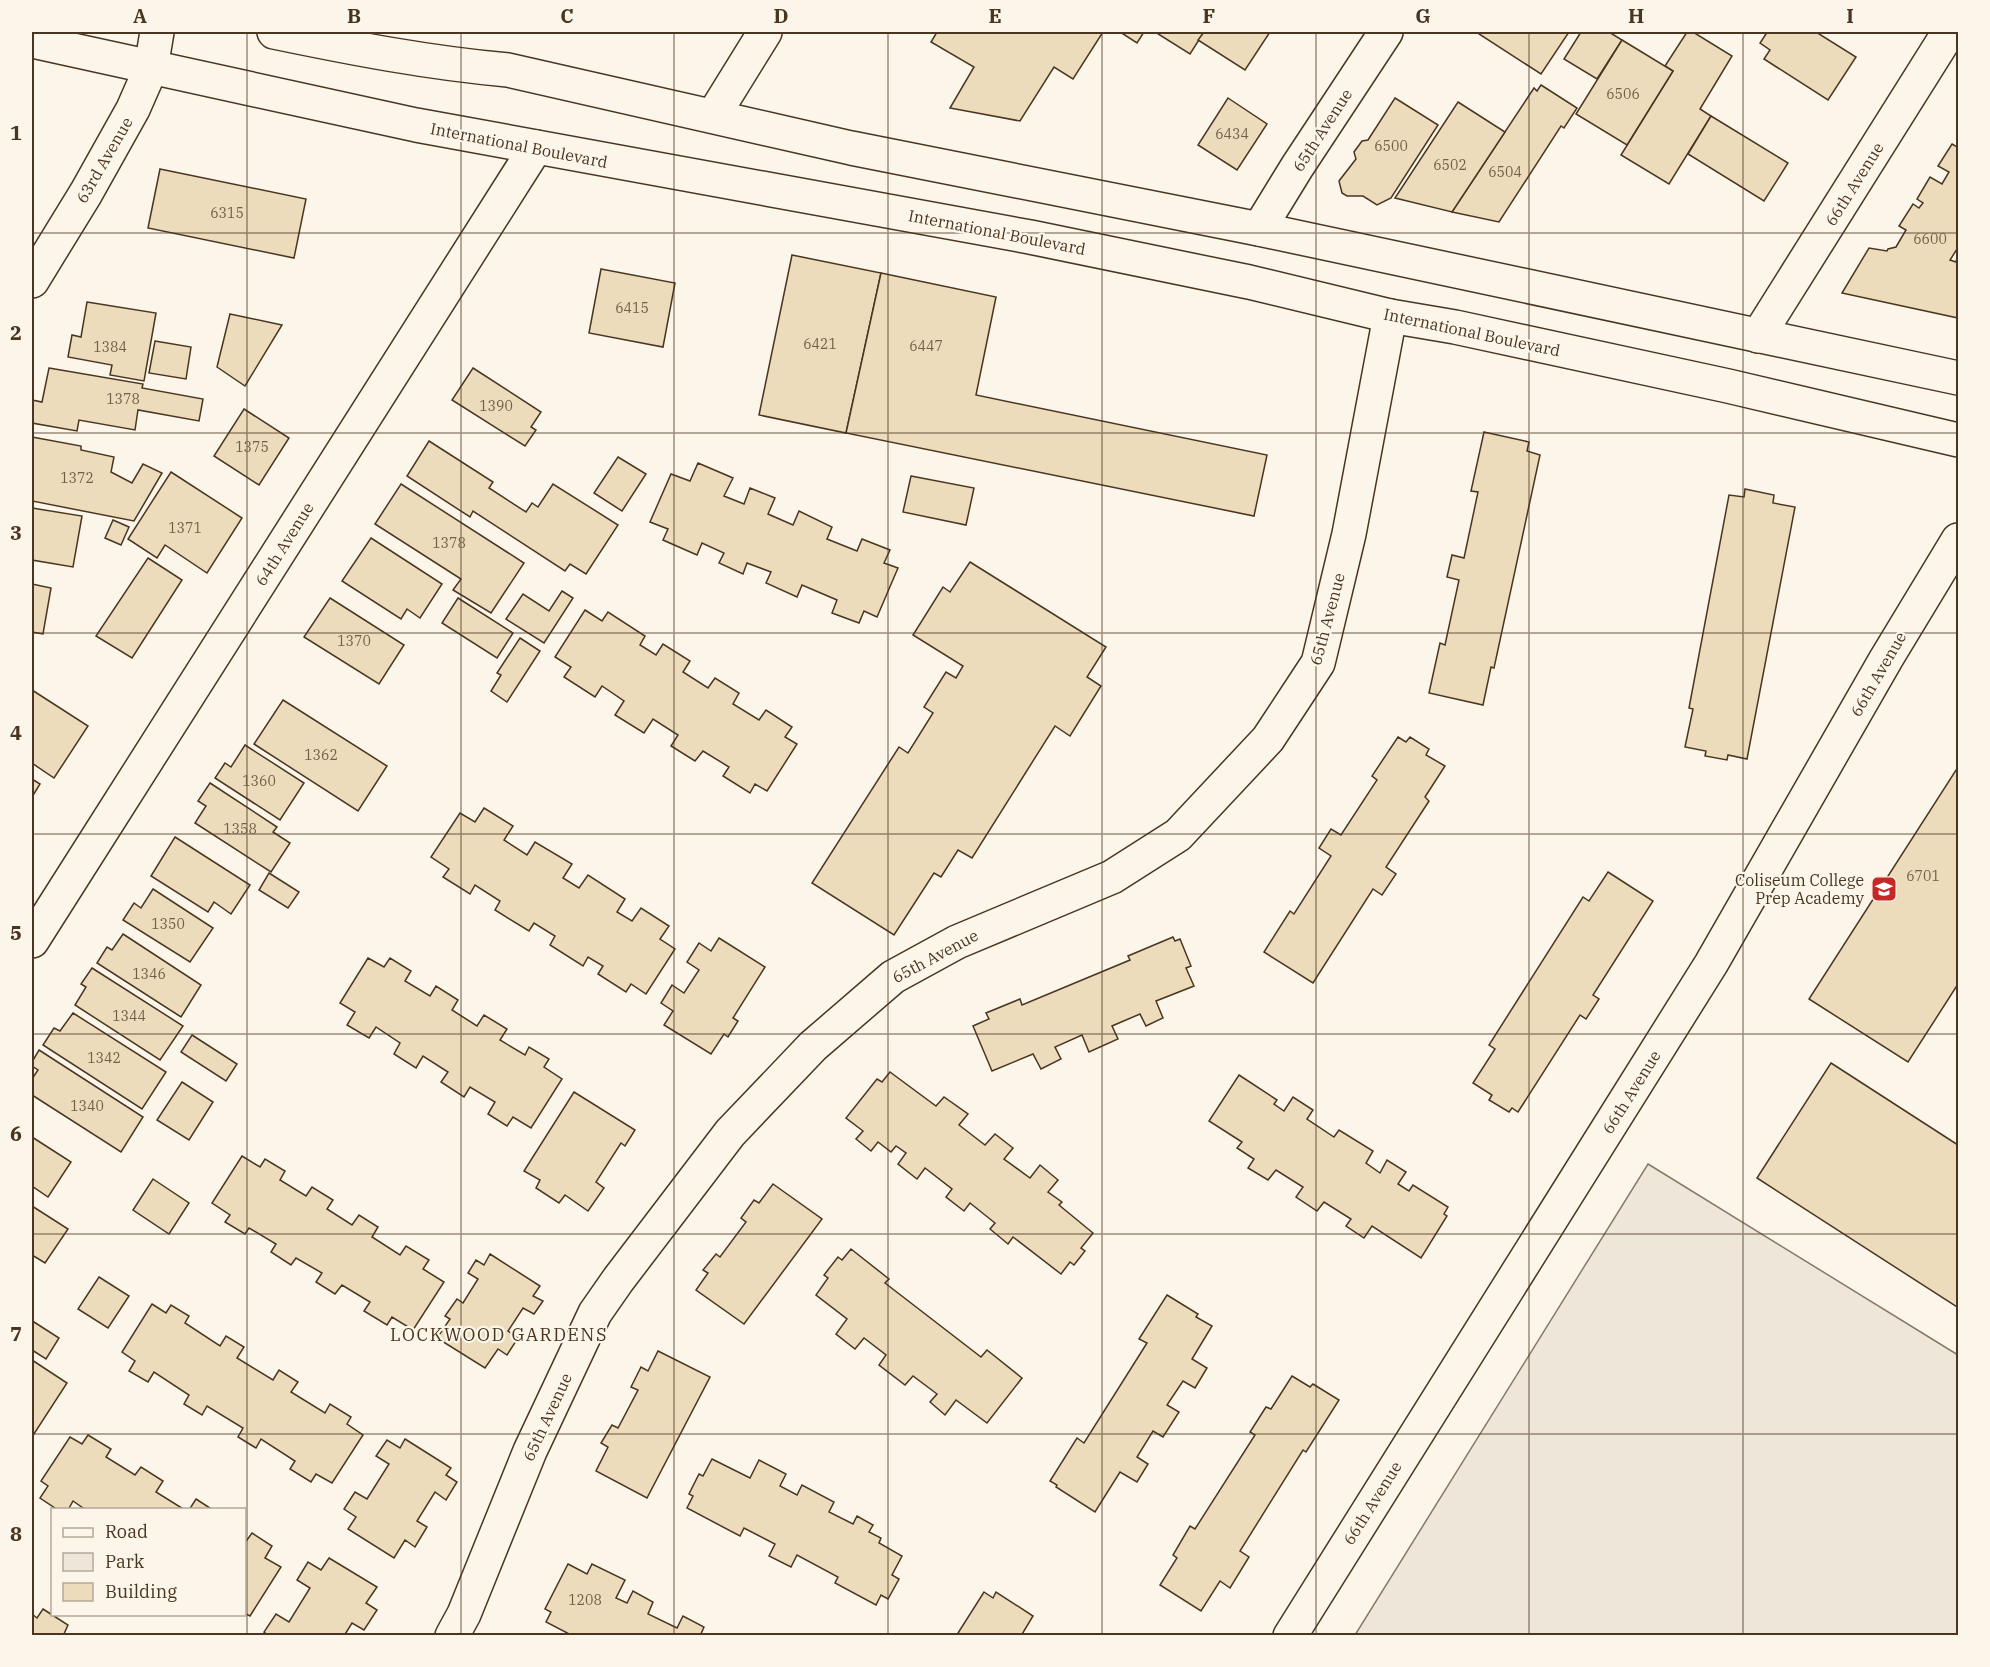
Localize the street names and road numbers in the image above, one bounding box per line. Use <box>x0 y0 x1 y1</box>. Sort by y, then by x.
street label: 65th Avenue <box>1288 85 1356 175</box>
street label: 63rd Avenue <box>71 113 137 207</box>
street label: International Boulevard <box>429 118 610 172</box>
street label: 66th Avenue <box>1820 139 1888 229</box>
street label: International Boulevard <box>907 205 1088 259</box>
street label: International Boulevard <box>1382 304 1562 361</box>
street label: 64th Avenue <box>250 499 318 589</box>
street label: 65th Avenue <box>1305 571 1349 667</box>
street label: 66th Avenue <box>1846 628 1910 720</box>
street label: 65th Avenue <box>888 925 982 987</box>
street label: 66th Avenue <box>1597 1047 1665 1137</box>
street label: 65th Avenue <box>518 1370 576 1464</box>
street label: 66th Avenue <box>1338 1458 1406 1548</box>

